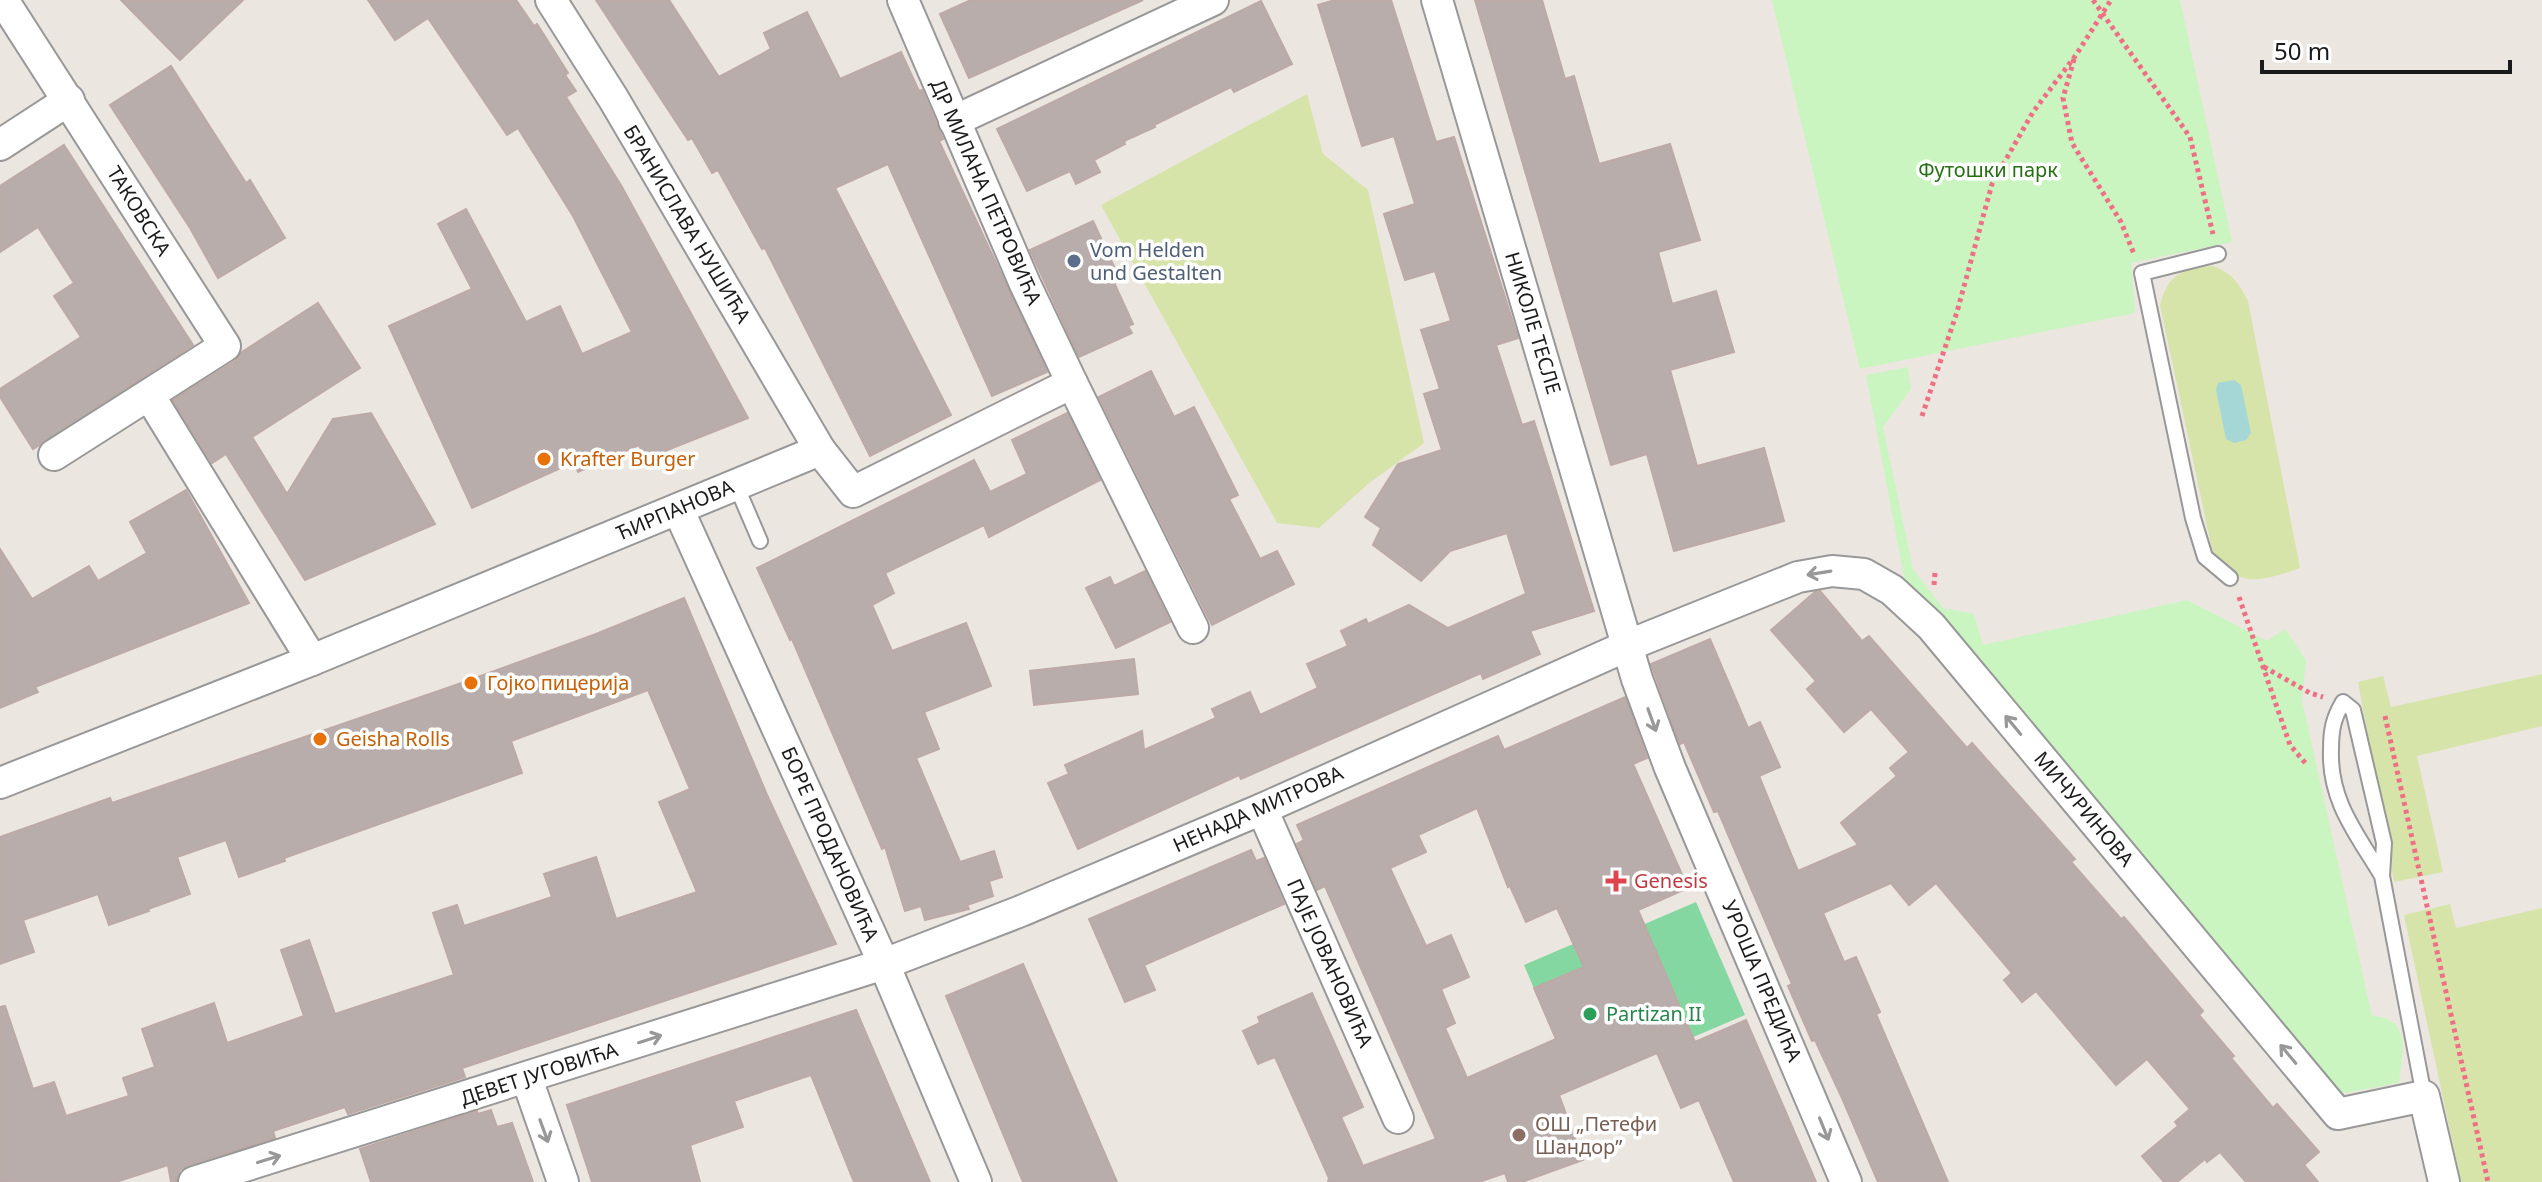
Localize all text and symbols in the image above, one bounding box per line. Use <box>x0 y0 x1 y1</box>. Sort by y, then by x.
scale bar <box>2262 24 2510 74</box>
text: 50 m <box>2274 34 2330 67</box>
street label: ДР МИЛАНА ПЕТРОВИЋА <box>924 75 1049 309</box>
street label: БРАНИСЛАВА НУШИЋА <box>617 120 757 328</box>
park label: Футошки парк <box>1918 156 2058 183</box>
street label: ТАКОВСКА <box>101 161 178 261</box>
place label: Vom Helden und Gestalten <box>1090 236 1222 286</box>
street label: НИКОЛЕ ТЕСЛЕ <box>1499 248 1568 397</box>
marker: Vom Helden und Gestalten <box>1065 252 1083 270</box>
place label: Krafter Burger <box>560 445 696 472</box>
marker: Krafter Burger <box>535 450 553 468</box>
street label: ЋИРПАНОВА <box>612 473 738 546</box>
one-way arrow <box>1807 566 1832 581</box>
place label: Гојко пицерија <box>487 669 629 696</box>
marker: Гојко пицерија <box>462 674 480 692</box>
one-way arrow <box>1646 707 1660 732</box>
one-way arrow <box>2004 716 2022 736</box>
place label: Geisha Rolls <box>336 725 450 752</box>
marker: Geisha Rolls <box>311 730 329 748</box>
street label: БОРЕ ПРОДАНОВИЋА <box>775 742 886 946</box>
street label: МИЧУРИНОВА <box>2028 746 2141 872</box>
street label: НЕНАДА МИТРОВА <box>1168 759 1347 858</box>
place label: Genesis <box>1634 867 1708 894</box>
marker: Genesis <box>1605 870 1627 892</box>
street label: ПАЈЕ ЈОВАНОВИЋА <box>1281 874 1380 1052</box>
street label: УРОША ПРЕДИЋА <box>1716 896 1809 1066</box>
place label: Partizan II <box>1606 1000 1702 1027</box>
marker: Partizan II <box>1581 1005 1599 1023</box>
one-way arrow <box>638 1031 663 1046</box>
street label: ДЕВЕТ ЈУГОВИЋА <box>457 1035 621 1112</box>
one-way arrow <box>2279 1044 2297 1065</box>
place label: ОШ „Петефи Шандор” <box>1535 1110 1657 1160</box>
one-way arrow <box>1818 1116 1832 1141</box>
one-way arrow <box>538 1118 553 1143</box>
marker: ОШ „Петефи Шандор” <box>1510 1126 1528 1144</box>
one-way arrow <box>255 1151 281 1166</box>

